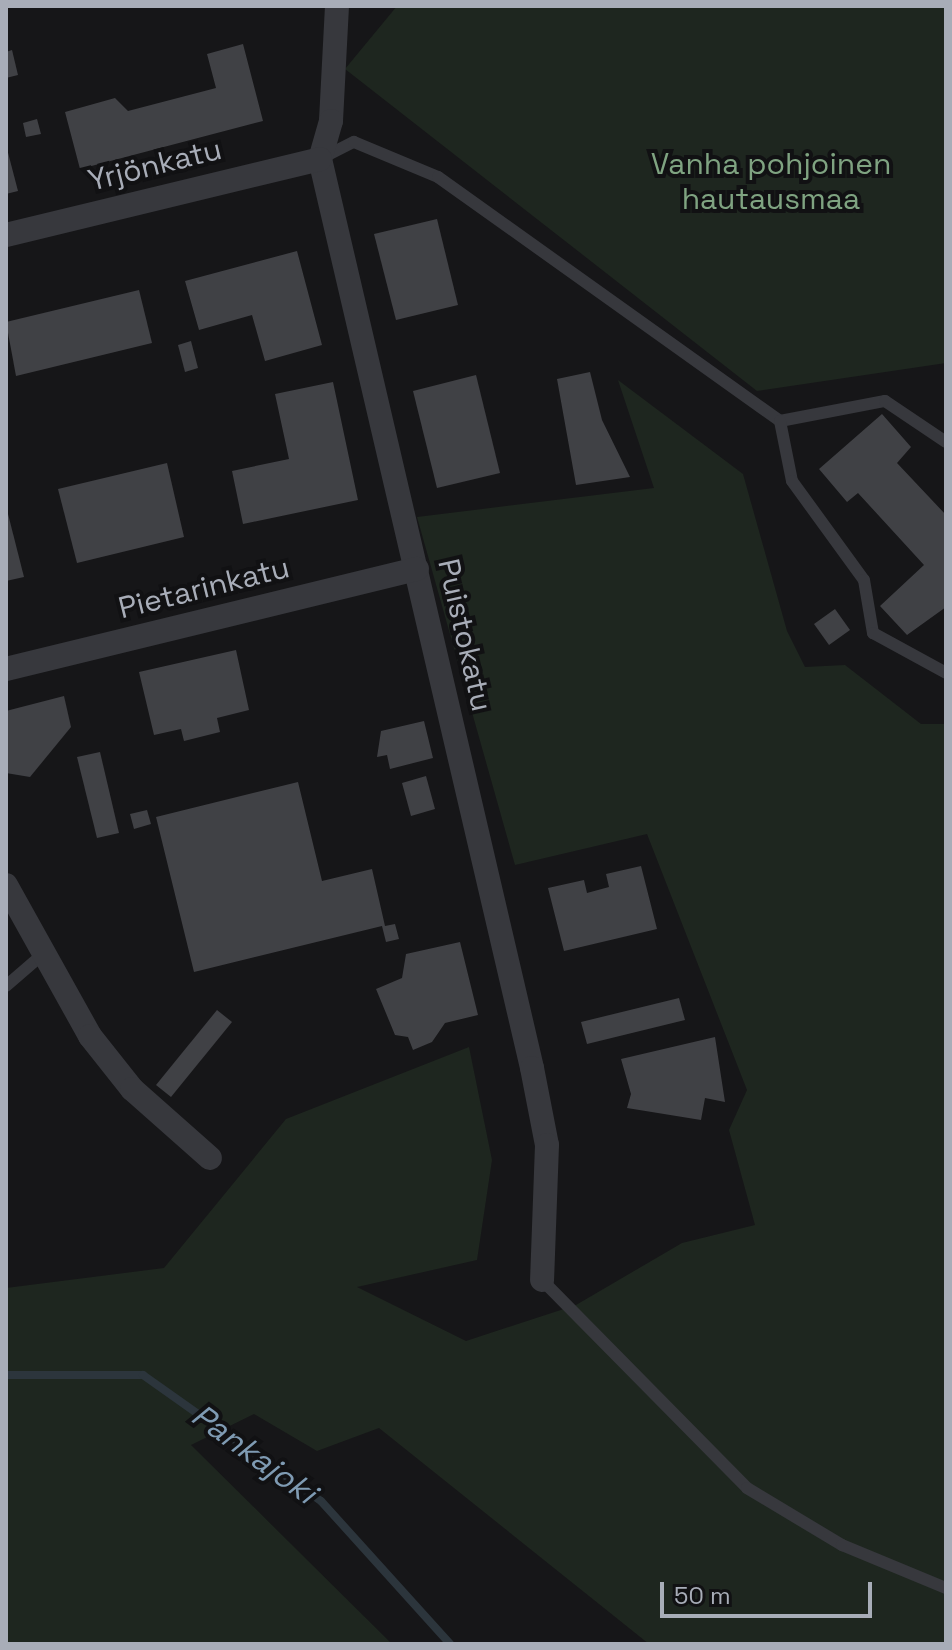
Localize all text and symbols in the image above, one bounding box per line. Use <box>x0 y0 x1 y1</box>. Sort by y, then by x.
street label: Yrjönkatu <box>85 131 225 199</box>
park label: Vanha pohjoinen hautausmaa <box>651 146 891 216</box>
street label: Pietarinkatu <box>115 549 293 627</box>
street label: Puistokatu <box>430 555 500 715</box>
water label: Pankajoki <box>184 1396 324 1512</box>
scale bar <box>664 1566 876 1616</box>
text: 50 m <box>674 1580 731 1611</box>

